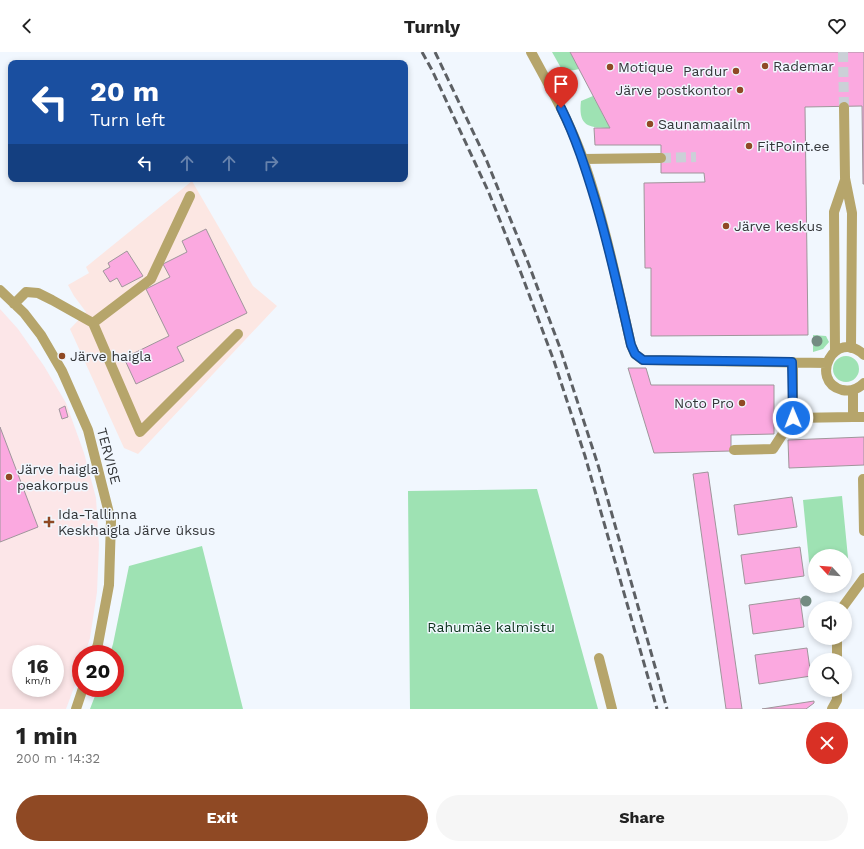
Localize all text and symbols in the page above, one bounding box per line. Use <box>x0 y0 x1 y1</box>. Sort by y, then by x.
icon: back <box>16 15 38 37</box>
icon: heart <box>826 15 848 37</box>
text: Turnly <box>404 16 460 37</box>
place label: Rademar <box>773 58 834 74</box>
place label: Motique <box>618 59 673 75</box>
marker: Rademar <box>760 61 770 71</box>
marker: Motique <box>605 62 615 72</box>
place label: Pardur <box>683 63 728 79</box>
marker: Pardur <box>731 66 741 76</box>
pin <box>544 67 578 108</box>
icon: arrive <box>550 73 572 95</box>
text: 20 m <box>90 75 159 108</box>
icon: left <box>24 76 76 128</box>
place label: Järve postkontor <box>616 82 732 98</box>
marker: Järve postkontor <box>735 85 745 95</box>
text: Turn left <box>90 109 165 130</box>
place label: Saunamaailm <box>658 116 751 132</box>
marker: Saunamaailm <box>645 119 655 129</box>
place label: FitPoint.ee <box>757 138 830 154</box>
marker: FitPoint.ee <box>744 141 754 151</box>
icon: left <box>134 152 156 174</box>
icon: ahead <box>176 152 198 174</box>
icon: ahead <box>218 152 240 174</box>
icon: right <box>260 152 282 174</box>
place label: Järve keskus <box>734 218 823 234</box>
marker: Järve keskus <box>721 221 731 231</box>
place label: Järve haigla <box>70 348 151 364</box>
marker: Järve haigla <box>57 351 67 361</box>
place label: Noto Pro <box>674 395 734 411</box>
position arrow <box>772 397 814 439</box>
marker: Noto Pro <box>737 398 747 408</box>
street label: TERVISE <box>94 426 124 486</box>
place label: Järve haigla peakorpus <box>17 461 98 493</box>
marker: Järve haigla peakorpus <box>4 472 14 482</box>
place label: Ida-Tallinna Keskhaigla Järve üksus <box>58 506 215 538</box>
marker: Ida-Tallinna Keskhaigla Järve üksus <box>43 516 55 528</box>
north arrow <box>808 549 852 593</box>
map controls <box>808 549 852 697</box>
button: sound <box>808 601 852 645</box>
park label: Rahumäe kalmistu <box>427 619 555 635</box>
speed limit sign: 20 <box>72 645 124 697</box>
button: search <box>808 653 852 697</box>
text: 16 <box>28 654 48 678</box>
text: km/h <box>25 675 51 686</box>
text: 1 min <box>16 722 78 750</box>
button: close <box>806 722 848 764</box>
text: 200 m · 14:32 <box>16 751 100 766</box>
button: Exit <box>16 795 428 841</box>
button: Share <box>436 795 848 841</box>

